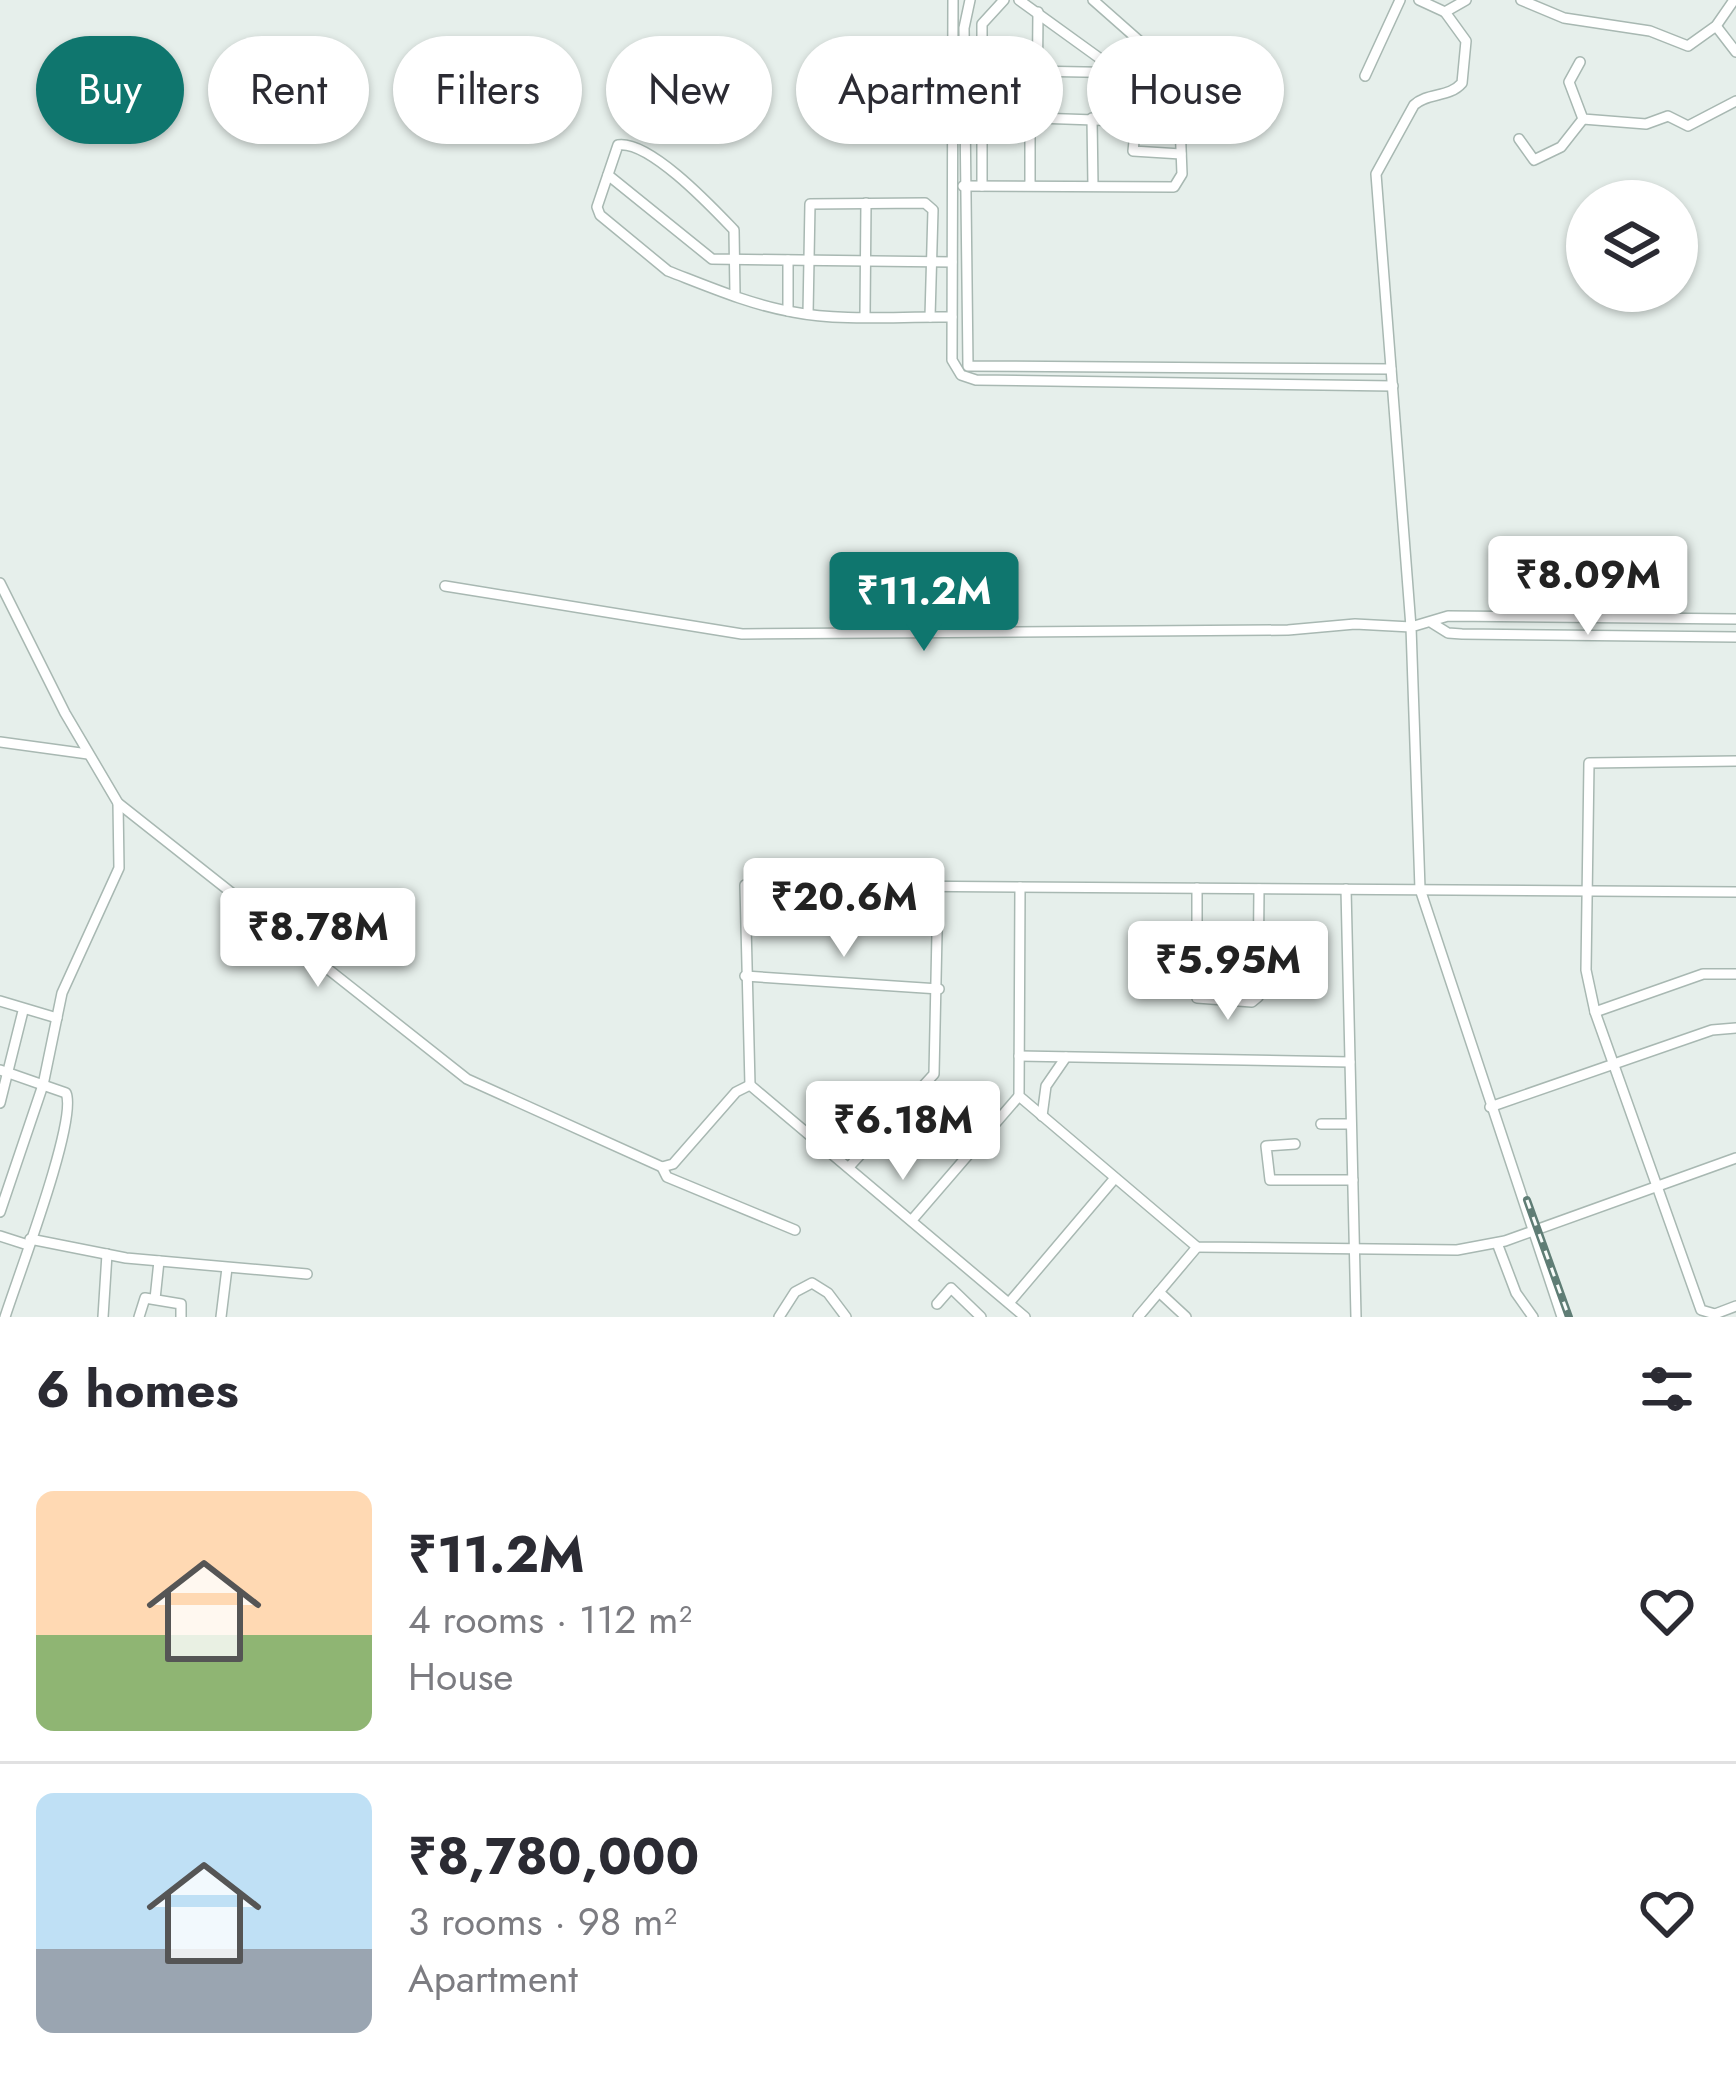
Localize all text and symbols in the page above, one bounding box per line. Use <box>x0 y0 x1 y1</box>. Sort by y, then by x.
chip: Buy <box>36 36 184 144</box>
chip: Rent <box>208 36 369 144</box>
chip: Filters <box>393 36 582 144</box>
chip: New <box>606 36 772 144</box>
chip: Apartment <box>796 36 1063 144</box>
chip: House <box>1087 36 1284 144</box>
map controls <box>1566 180 1698 312</box>
button: layers <box>1566 180 1698 312</box>
pin: ₹8.09M <box>1490 536 1686 638</box>
text: ₹8.09M <box>1515 546 1661 603</box>
pin: ₹11.2M <box>826 552 1022 654</box>
text: ₹11.2M <box>857 562 991 619</box>
pin: ₹20.6M <box>746 858 942 960</box>
text: ₹20.6M <box>770 868 918 925</box>
pin: ₹8.78M <box>220 888 416 990</box>
text: ₹8.78M <box>247 898 389 955</box>
pin: ₹5.95M <box>1130 921 1326 1023</box>
text: ₹5.95M <box>1155 931 1301 988</box>
pin: ₹6.18M <box>805 1081 1001 1183</box>
text: ₹6.18M <box>833 1091 973 1148</box>
text: 6 homes <box>36 1352 239 1426</box>
icon: filters <box>1634 1356 1700 1422</box>
text: ₹11.2M <box>408 1517 584 1591</box>
icon: home <box>132 1539 276 1683</box>
icon: heart <box>1634 1578 1700 1644</box>
text: 4 rooms · 112 m² <box>408 1591 692 1648</box>
text: House <box>408 1648 513 1705</box>
text: ₹8,780,000 <box>408 1819 699 1893</box>
icon: home <box>132 1841 276 1985</box>
icon: heart <box>1634 1880 1700 1946</box>
text: 3 rooms · 98 m² <box>408 1893 677 1950</box>
text: Apartment <box>408 1950 578 2007</box>

